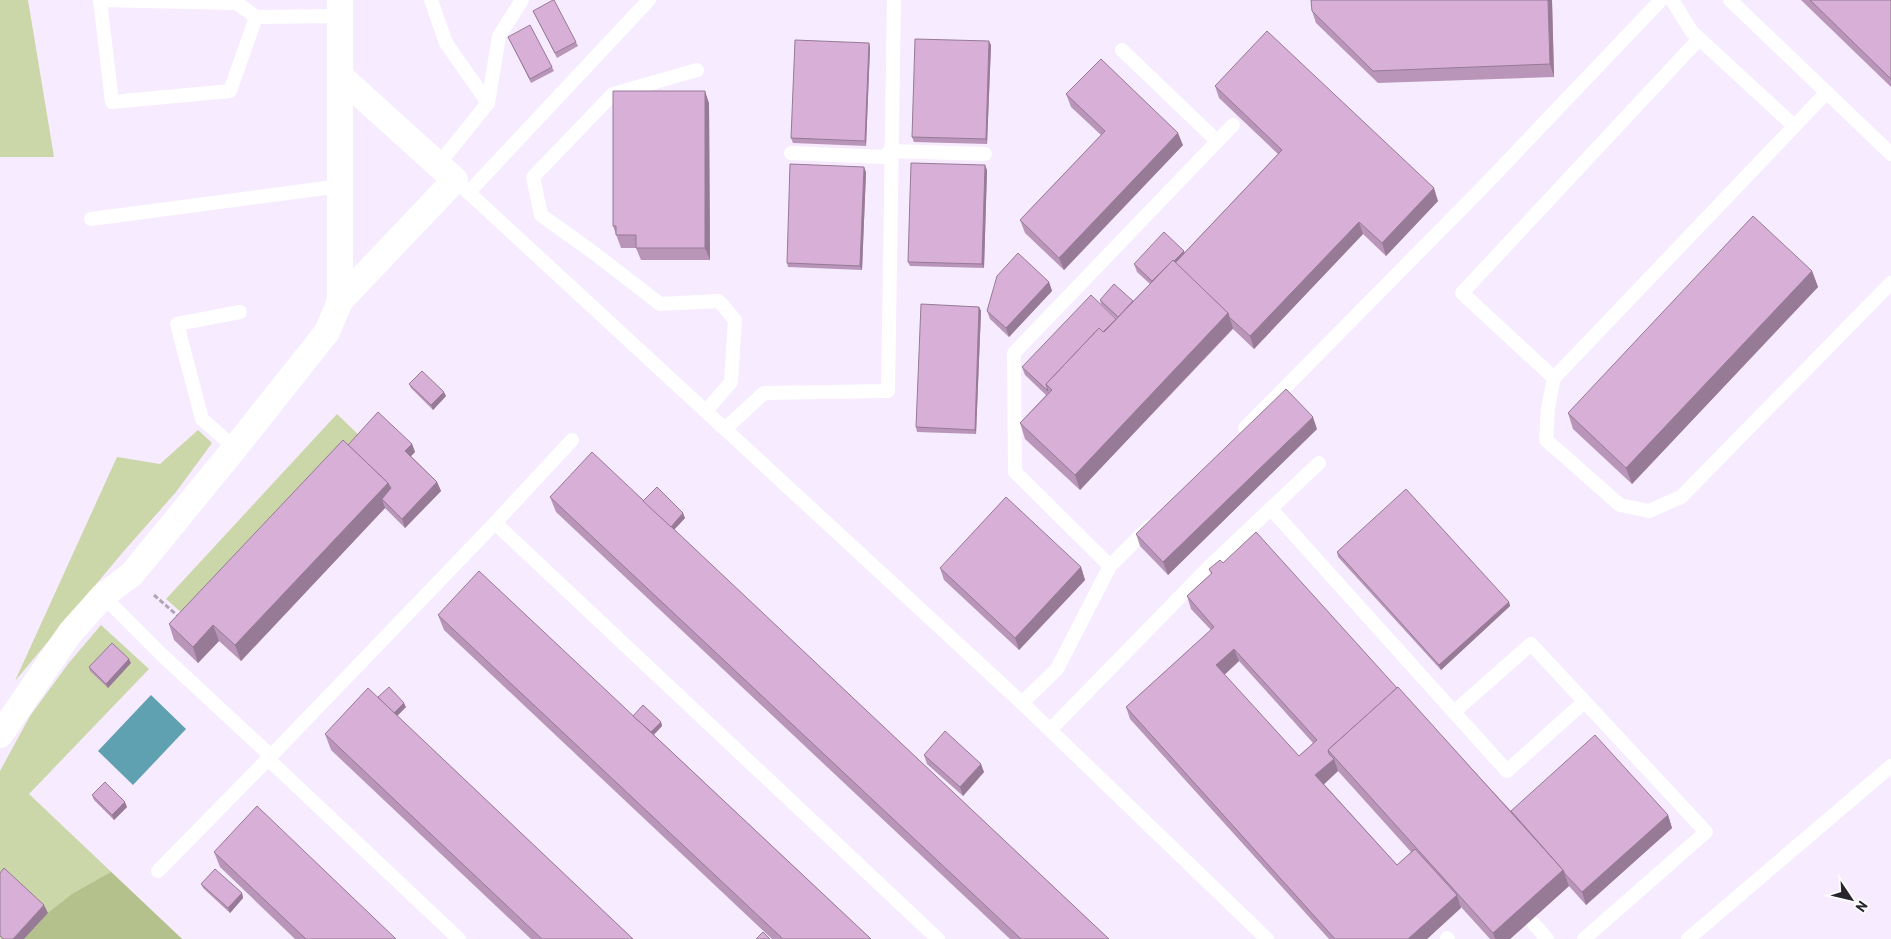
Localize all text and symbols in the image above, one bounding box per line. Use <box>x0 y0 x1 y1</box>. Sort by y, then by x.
north arrow <box>1826 874 1876 924</box>
text: N <box>1852 898 1872 915</box>

